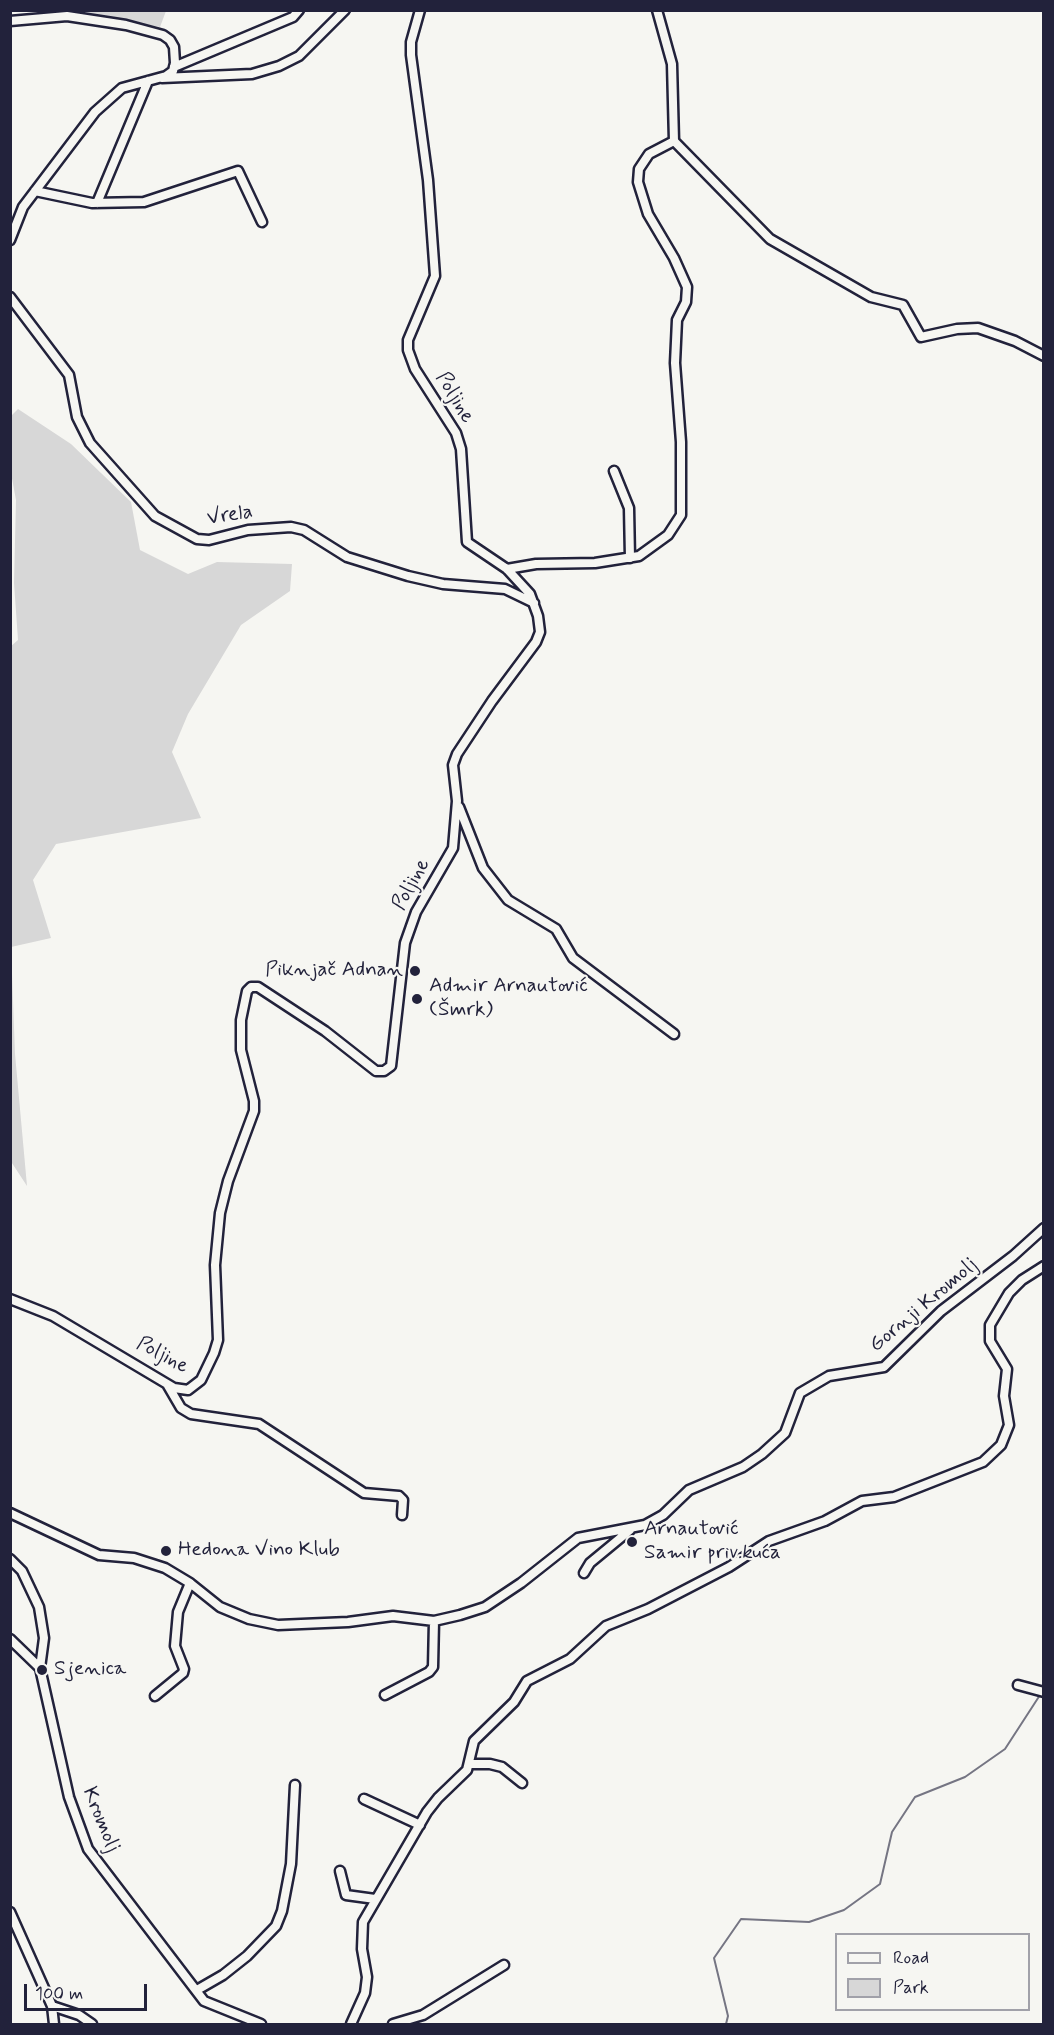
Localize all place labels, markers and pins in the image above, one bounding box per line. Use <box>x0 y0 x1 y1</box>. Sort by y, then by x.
place label: Piknjač Adnan <box>265 958 403 984</box>
marker: Piknjač Adnan <box>408 964 422 978</box>
place label: Admir Arnautović (Šmrk) <box>429 974 588 1024</box>
marker: Admir Arnautović (Šmrk) <box>410 992 424 1006</box>
place label: Arnautović Samir priv.kuća <box>644 1517 781 1567</box>
marker: Arnautović Samir priv.kuća <box>625 1535 639 1549</box>
place label: Hedona Vino Klub <box>178 1538 340 1564</box>
marker: Hedona Vino Klub <box>159 1544 173 1558</box>
place label: Sjenica <box>54 1657 126 1683</box>
marker: Sjenica <box>35 1663 49 1677</box>

